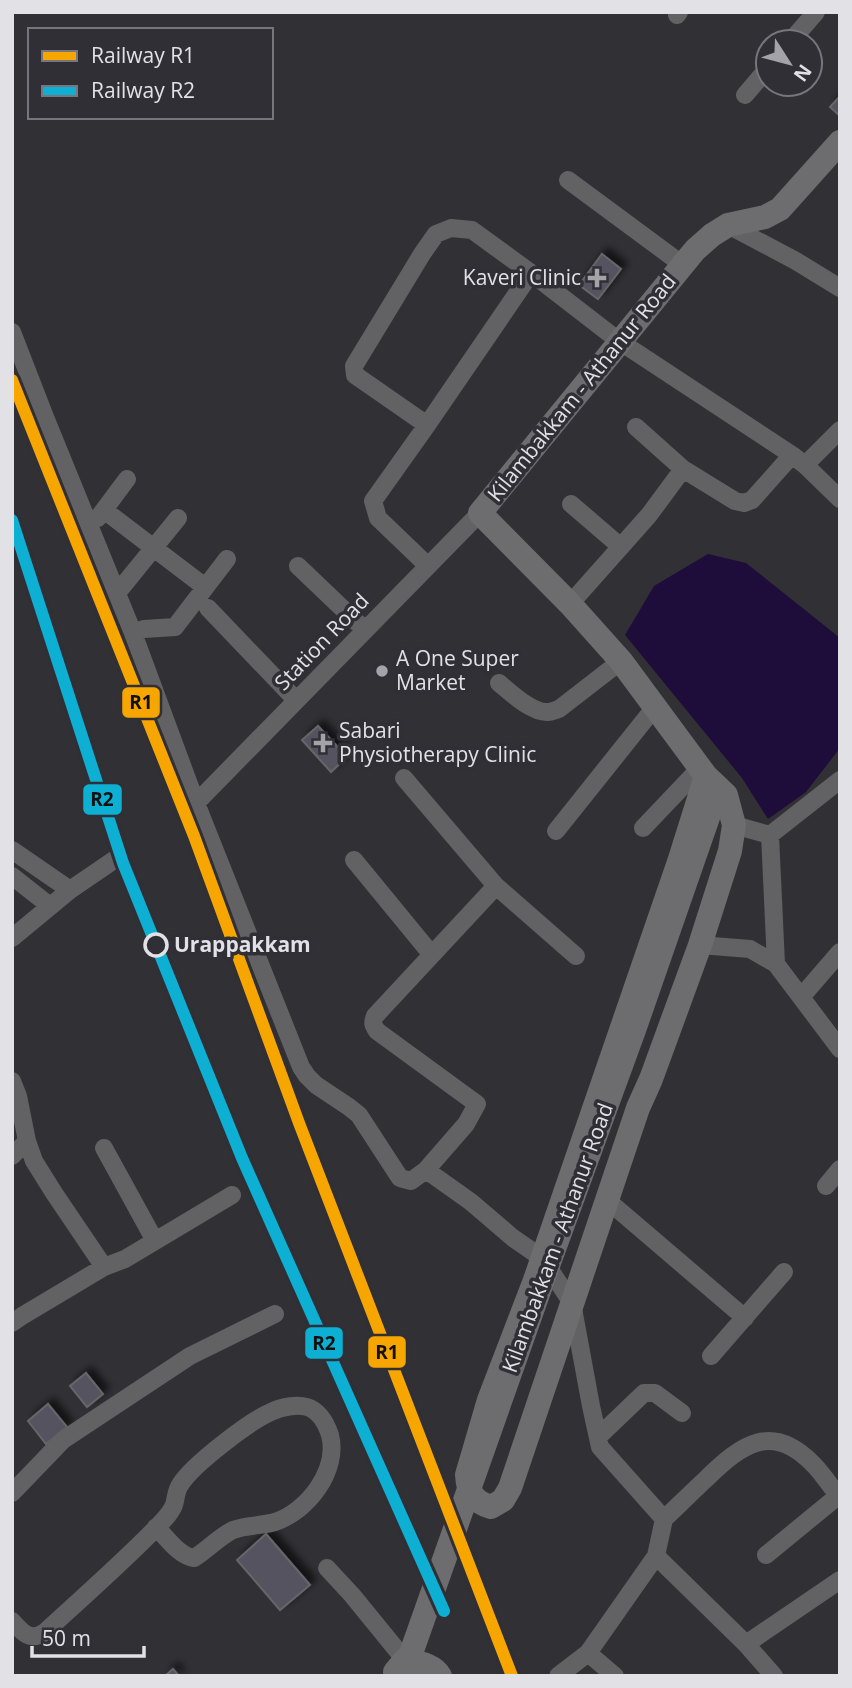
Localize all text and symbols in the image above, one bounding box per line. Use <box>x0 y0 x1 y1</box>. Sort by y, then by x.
legend <box>28 28 273 119</box>
north arrow <box>754 28 824 98</box>
text: Railway R1 <box>91 41 195 69</box>
text: N <box>788 59 818 87</box>
text: Railway R2 <box>91 76 195 104</box>
place label: Kaveri Clinic <box>463 263 581 291</box>
street label: Kilambakkam - Athanur Road <box>481 268 682 507</box>
marker: Kaveri Clinic <box>587 268 607 288</box>
street label: Station Road <box>268 587 375 696</box>
place label: A One Super Market <box>396 644 519 696</box>
marker: A One Super Market <box>374 663 390 679</box>
line badge: R1 <box>121 686 161 719</box>
text: R1 <box>129 689 153 715</box>
place label: Sabari Physiotherapy Clinic <box>339 716 536 768</box>
marker: Sabari Physiotherapy Clinic <box>313 733 333 753</box>
line badge: R2 <box>82 783 123 816</box>
text: R2 <box>90 786 114 812</box>
place label: Urappakkam <box>174 930 311 958</box>
marker: Urappakkam <box>144 933 168 957</box>
street label: Kilambakkam - Athanur Road <box>495 1099 619 1376</box>
line badge: R2 <box>304 1326 344 1360</box>
text: R2 <box>312 1330 336 1356</box>
line badge: R1 <box>367 1335 407 1369</box>
text: R1 <box>375 1339 399 1365</box>
scale bar <box>32 1614 144 1658</box>
text: 50 m <box>42 1624 91 1652</box>

